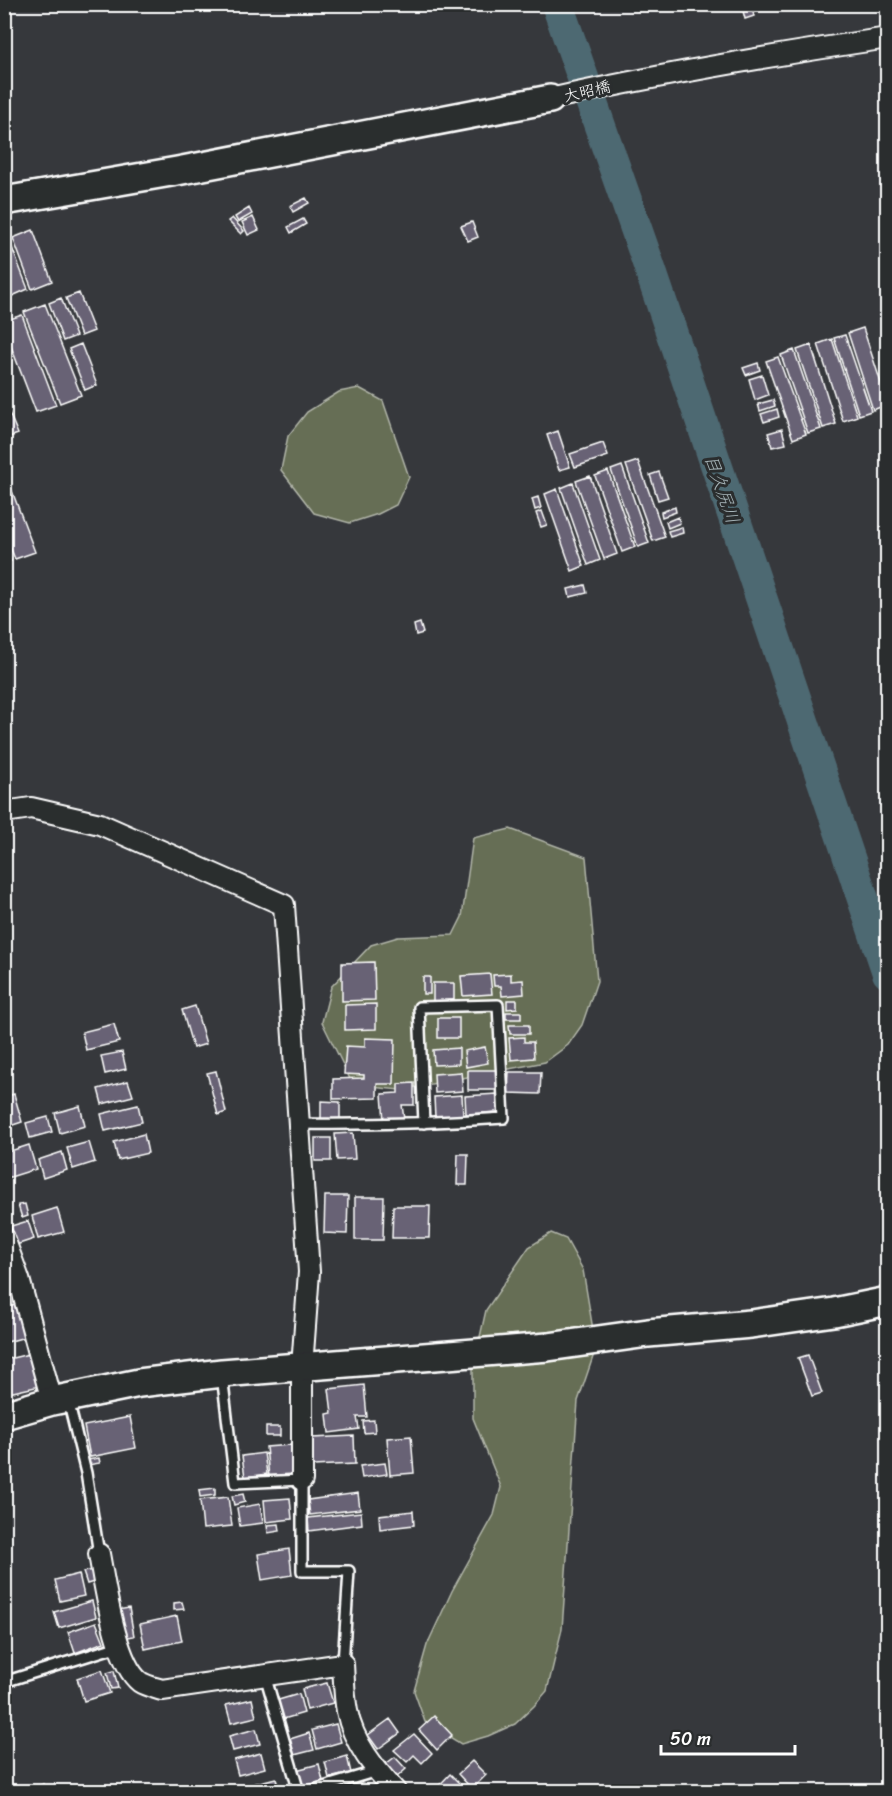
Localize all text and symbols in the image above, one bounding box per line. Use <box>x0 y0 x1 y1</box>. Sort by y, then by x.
street label: 大昭橋 <box>560 71 614 111</box>
water label: 目久尻川 <box>695 450 749 528</box>
scale bar <box>661 1718 794 1756</box>
text: 50 m <box>670 1723 711 1755</box>

